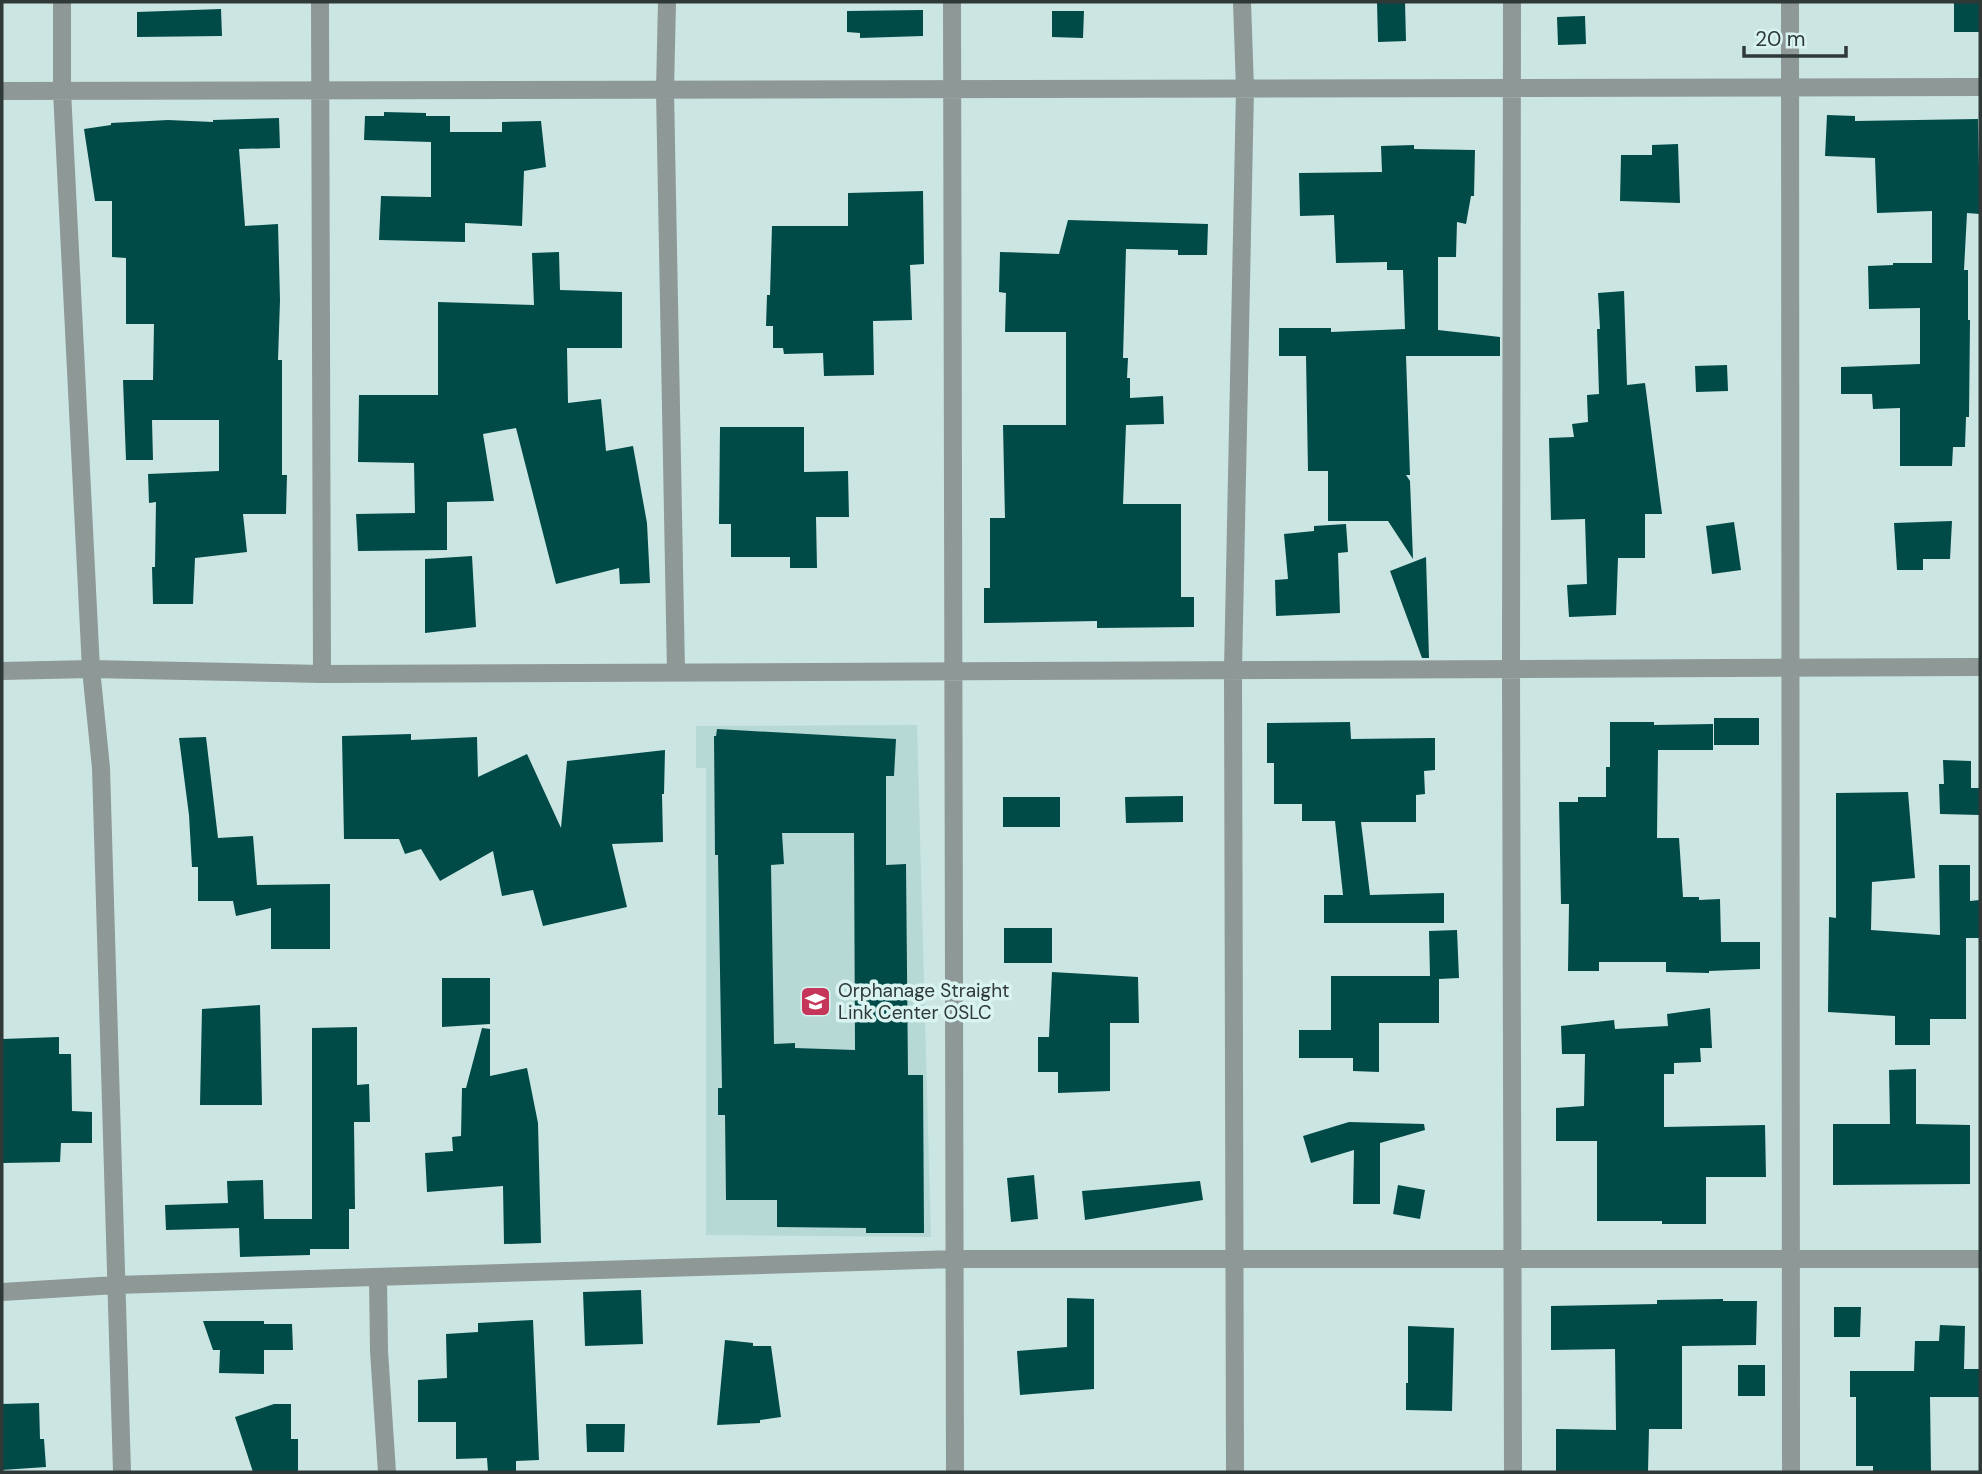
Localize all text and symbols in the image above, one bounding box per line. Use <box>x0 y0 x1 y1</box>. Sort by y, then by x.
scale bar <box>1744 14 1846 58</box>
text: 20 m <box>1755 25 1806 53</box>
place label: Orphanage Straight Link Center OSLC <box>838 978 1010 1025</box>
school or university icon: Orphanage Straight Link Center OSLC <box>798 984 832 1018</box>

